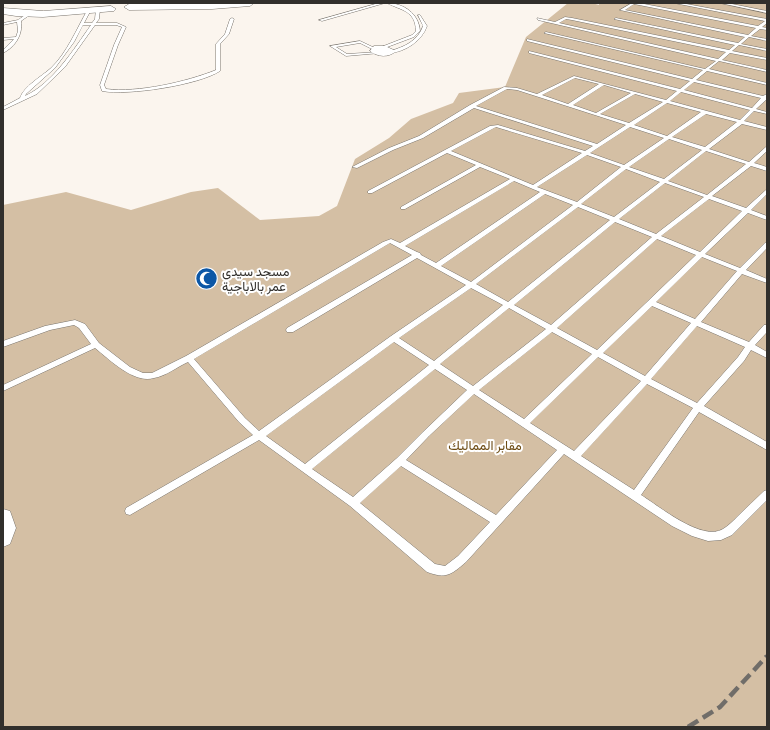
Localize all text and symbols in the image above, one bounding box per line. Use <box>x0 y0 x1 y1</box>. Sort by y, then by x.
place label: مسجد سيدى عمر بالاباجية <box>222 263 289 295</box>
mosque icon: مسجد سيدى عمر بالاباجية <box>194 265 220 291</box>
park label: مقابر المماليك <box>448 437 522 454</box>

